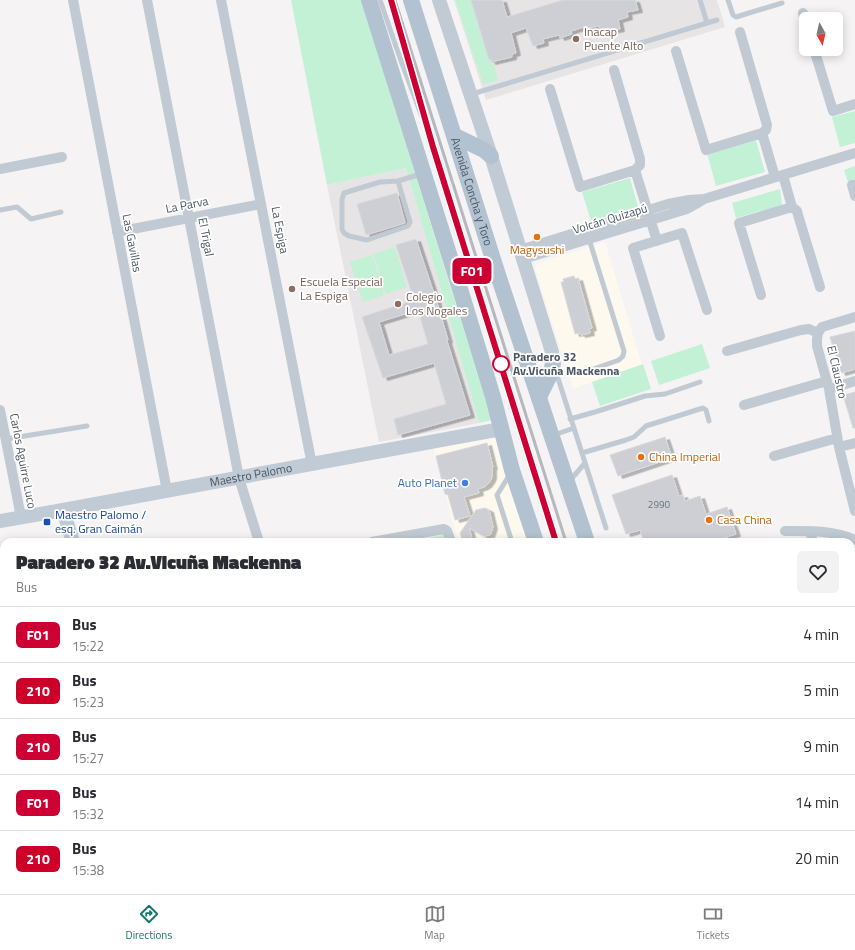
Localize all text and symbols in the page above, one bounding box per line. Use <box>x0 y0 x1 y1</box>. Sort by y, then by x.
north arrow <box>799 12 843 56</box>
map controls <box>799 12 843 56</box>
place label: Inacap Puente Alto <box>584 22 643 55</box>
marker: Inacap Puente Alto <box>571 34 581 44</box>
street label: Avenida Concha y Toro <box>446 135 498 248</box>
street label: La Parva <box>164 191 210 218</box>
street label: Volcán Quizapú <box>570 198 650 239</box>
street label: La Espiga <box>267 205 294 255</box>
street label: Las Gavillas <box>118 212 148 274</box>
street label: El Trigal <box>193 216 220 258</box>
marker: Magysushi <box>532 232 542 242</box>
place label: Magysushi <box>510 240 564 259</box>
line badge: F01 <box>449 258 495 284</box>
text: F01 <box>460 260 484 281</box>
place label: Escuela Especial La Espiga <box>300 272 383 305</box>
marker: Escuela Especial La Espiga <box>287 284 297 294</box>
place label: Colegio Los Nogales <box>406 287 468 320</box>
marker: Colegio Los Nogales <box>393 299 403 309</box>
street label: El Claustro <box>822 343 853 400</box>
place label: Paradero 32 Av.Vicuña Mackenna <box>513 347 619 380</box>
marker: Paradero 32 Av.Vicuña Mackenna <box>492 355 510 373</box>
street label: Carlos Aguirre Luco <box>5 412 42 510</box>
place label: China Imperial <box>649 447 721 466</box>
marker: China Imperial <box>636 452 646 462</box>
street label: Maestro Palomo <box>208 458 294 492</box>
place label: Auto Planet <box>398 473 458 492</box>
marker: Auto Planet <box>460 478 470 488</box>
house number: 2990 <box>648 497 671 512</box>
place label: Maestro Palomo / esq. Gran Caimán <box>55 505 146 538</box>
place label: Casa China <box>717 510 772 529</box>
marker: Casa China <box>704 515 714 525</box>
marker: Maestro Palomo / esq. Gran Caimán <box>42 517 52 527</box>
text: Paradero 32 Av.Vicuña Mackenna <box>16 547 301 576</box>
button: heart <box>797 551 839 593</box>
text: Bus <box>16 577 37 597</box>
text: Bus <box>72 613 97 636</box>
text: 4 min <box>803 623 839 646</box>
text: F01 <box>26 624 50 645</box>
text: 15:22 <box>72 636 104 656</box>
text: Bus <box>72 669 97 692</box>
text: 5 min <box>803 679 839 702</box>
text: 210 <box>26 680 50 701</box>
text: 15:23 <box>72 692 104 712</box>
text: Bus <box>72 725 97 748</box>
text: 9 min <box>803 735 839 758</box>
text: 210 <box>26 736 50 757</box>
text: 15:27 <box>72 748 104 768</box>
text: Bus <box>72 781 97 804</box>
text: 14 min <box>795 791 839 814</box>
text: F01 <box>26 792 50 813</box>
text: 15:32 <box>72 804 104 824</box>
text: Bus <box>72 837 97 860</box>
text: 20 min <box>795 847 839 870</box>
text: 210 <box>26 848 50 869</box>
text: 15:38 <box>72 860 104 880</box>
tab: Directions <box>126 903 172 943</box>
tab: Map <box>424 903 446 943</box>
tab: Tickets <box>697 903 729 943</box>

